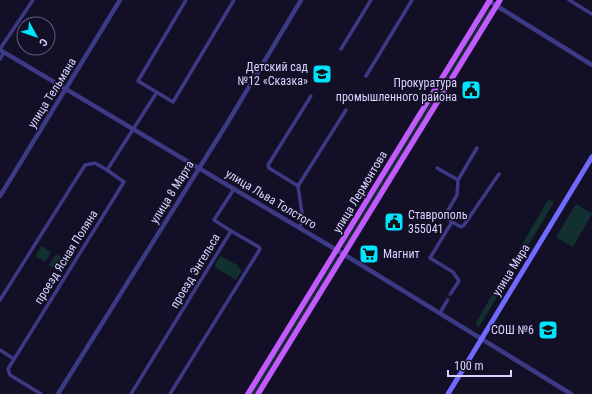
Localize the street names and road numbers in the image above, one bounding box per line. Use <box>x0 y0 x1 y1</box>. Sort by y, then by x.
street label: улица Тельмана <box>25 55 79 131</box>
street label: улица Лермонтова <box>330 148 390 236</box>
street label: улица 8 Марта <box>147 158 197 226</box>
street label: улица Льва Толстого <box>223 166 319 232</box>
street label: проезд Ясная Поляна <box>31 207 101 307</box>
street label: проезд Энгельса <box>167 231 223 311</box>
street label: улица Мира <box>490 241 533 299</box>

